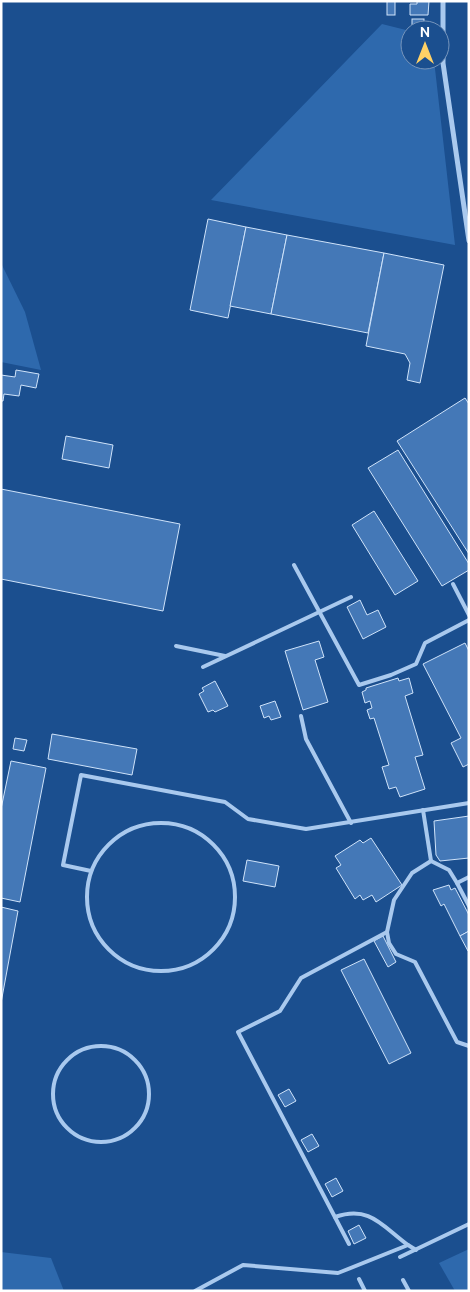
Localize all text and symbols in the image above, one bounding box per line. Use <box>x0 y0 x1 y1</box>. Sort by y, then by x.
north arrow <box>400 20 450 70</box>
text: N <box>420 24 430 40</box>

